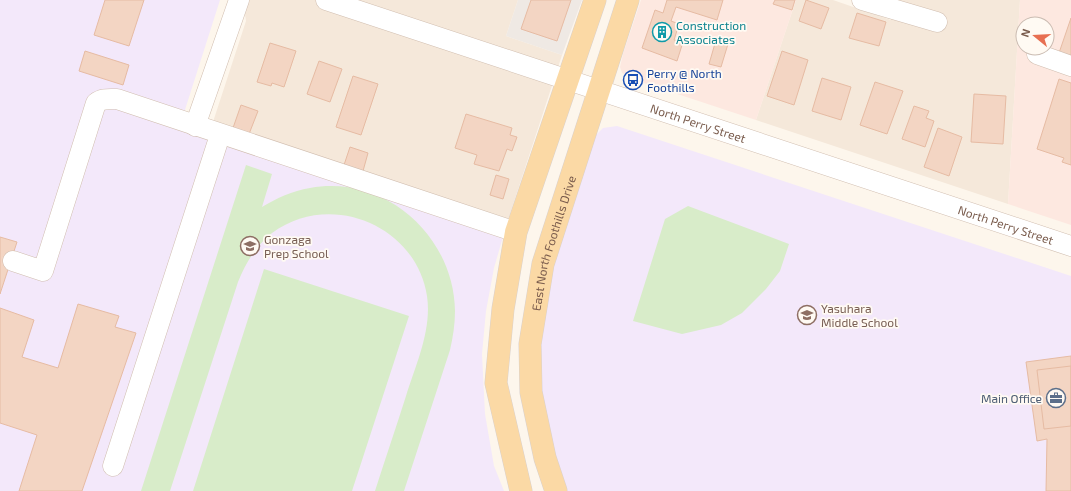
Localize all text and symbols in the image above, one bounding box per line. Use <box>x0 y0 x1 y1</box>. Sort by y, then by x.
north arrow <box>1015 16 1055 56</box>
place label: Construction Associates <box>676 18 746 46</box>
building icon: Construction Associates <box>651 21 673 43</box>
text: N <box>1018 27 1032 39</box>
place label: Perry @ North Foothills <box>647 66 722 94</box>
bus stop icon: Perry @ North Foothills <box>622 69 644 91</box>
street label: North Perry Street <box>649 101 748 145</box>
street label: East North Foothills Drive <box>529 174 578 312</box>
street label: North Perry Street <box>956 202 1056 247</box>
place label: Gonzaga Prep School <box>264 232 329 260</box>
school or university icon: Gonzaga Prep School <box>239 235 261 257</box>
place label: Yasuhara Middle School <box>821 301 898 329</box>
school or university icon: Yasuhara Middle School <box>796 304 818 326</box>
office icon: Main Office <box>1045 387 1067 409</box>
place label: Main Office <box>981 391 1042 405</box>

